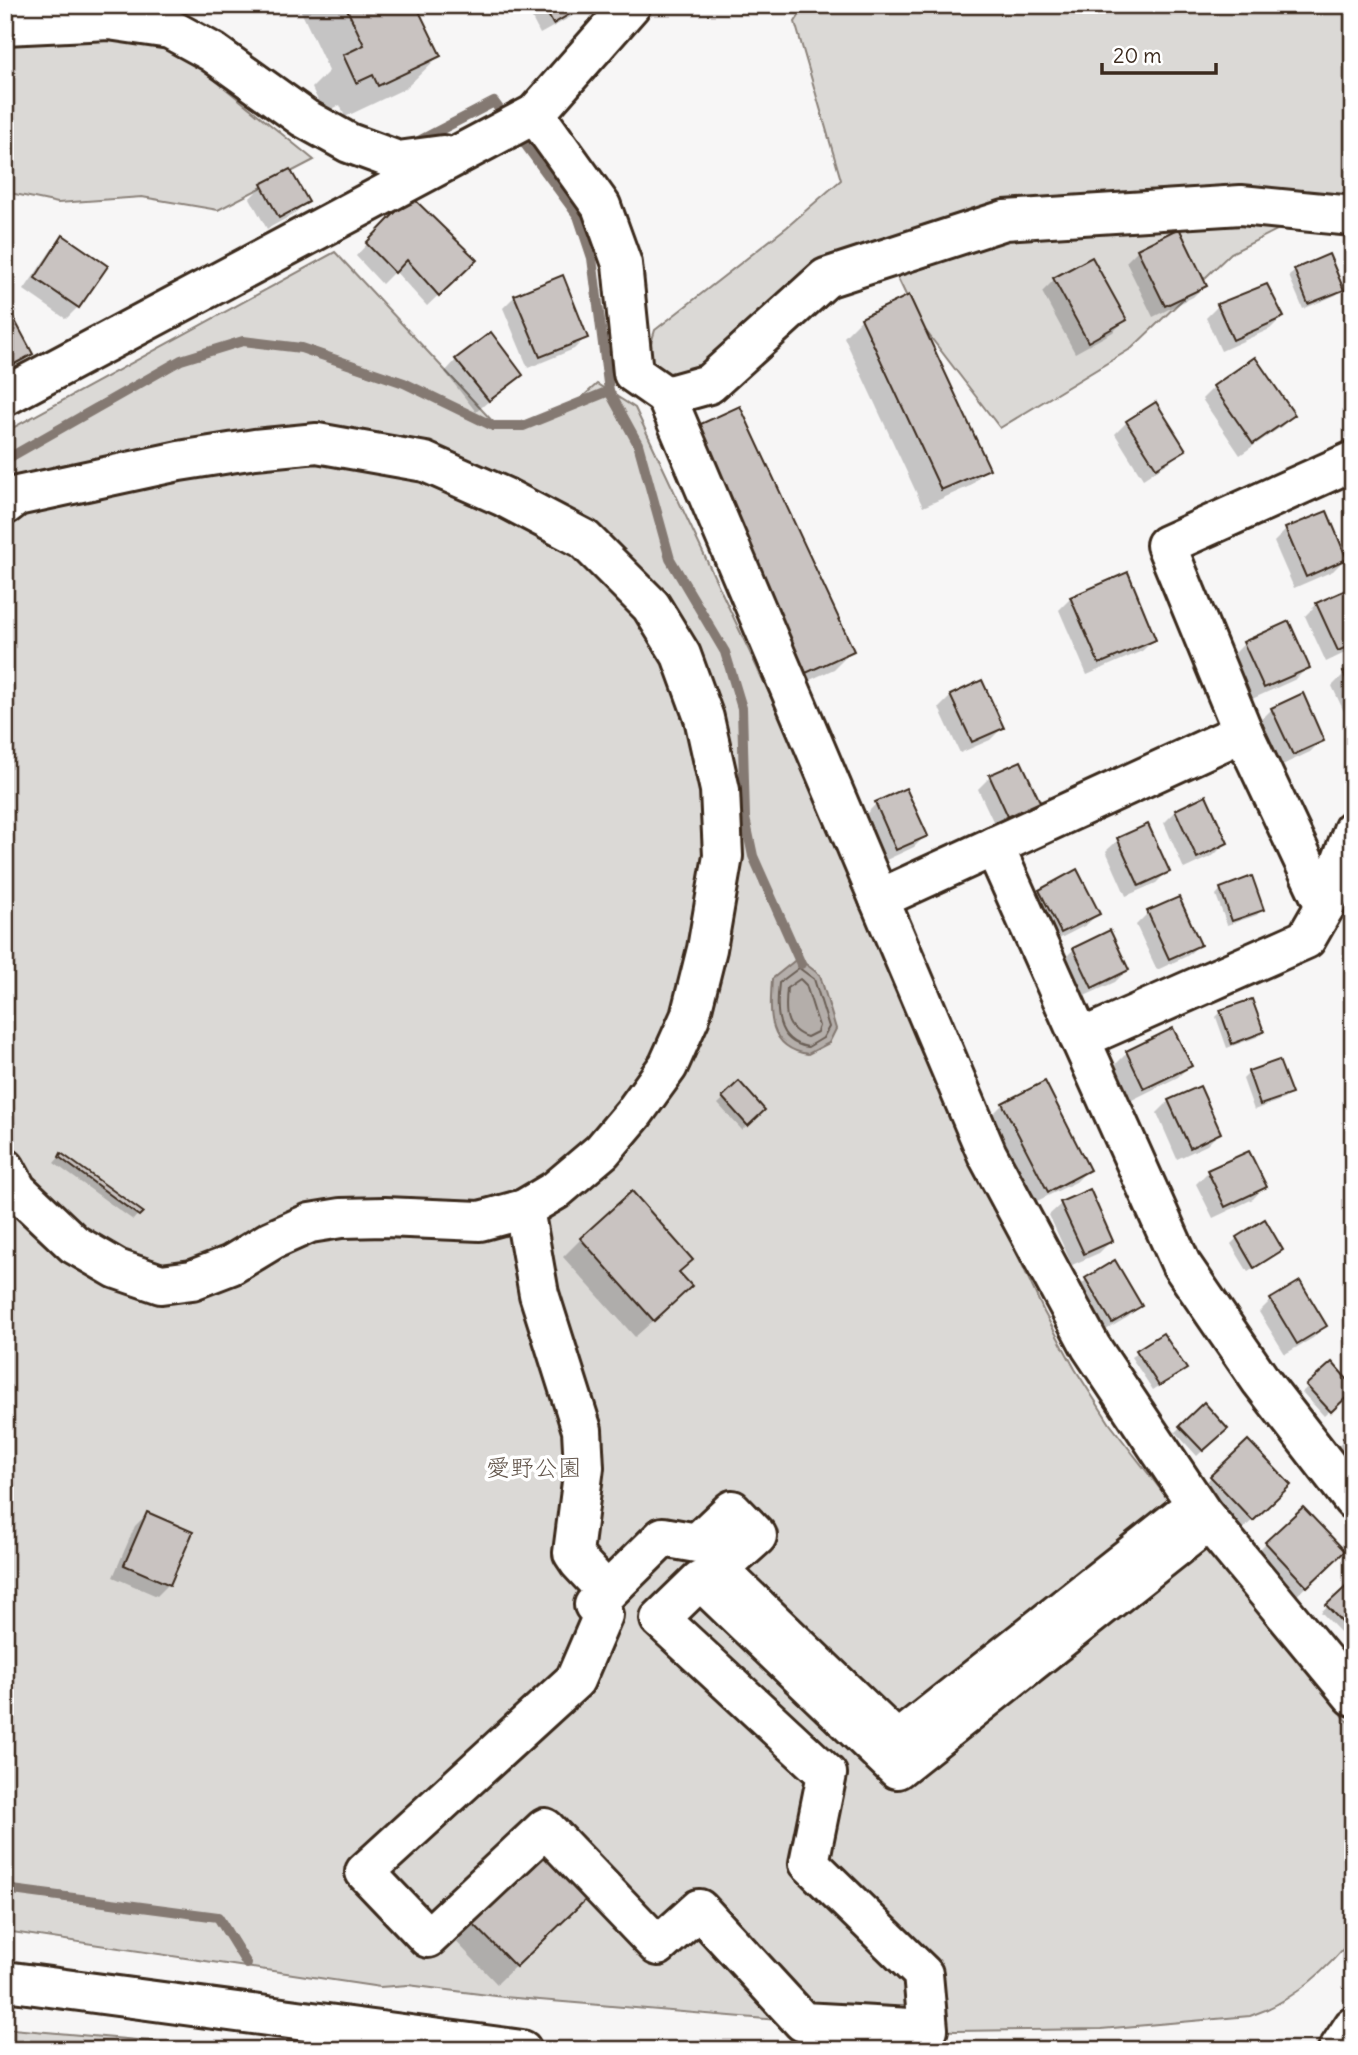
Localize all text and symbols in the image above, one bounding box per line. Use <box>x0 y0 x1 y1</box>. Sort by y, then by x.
scale bar <box>1102 32 1216 76</box>
text: 20 m <box>1113 42 1162 69</box>
park label: 愛野公園 <box>486 1452 582 1482</box>

